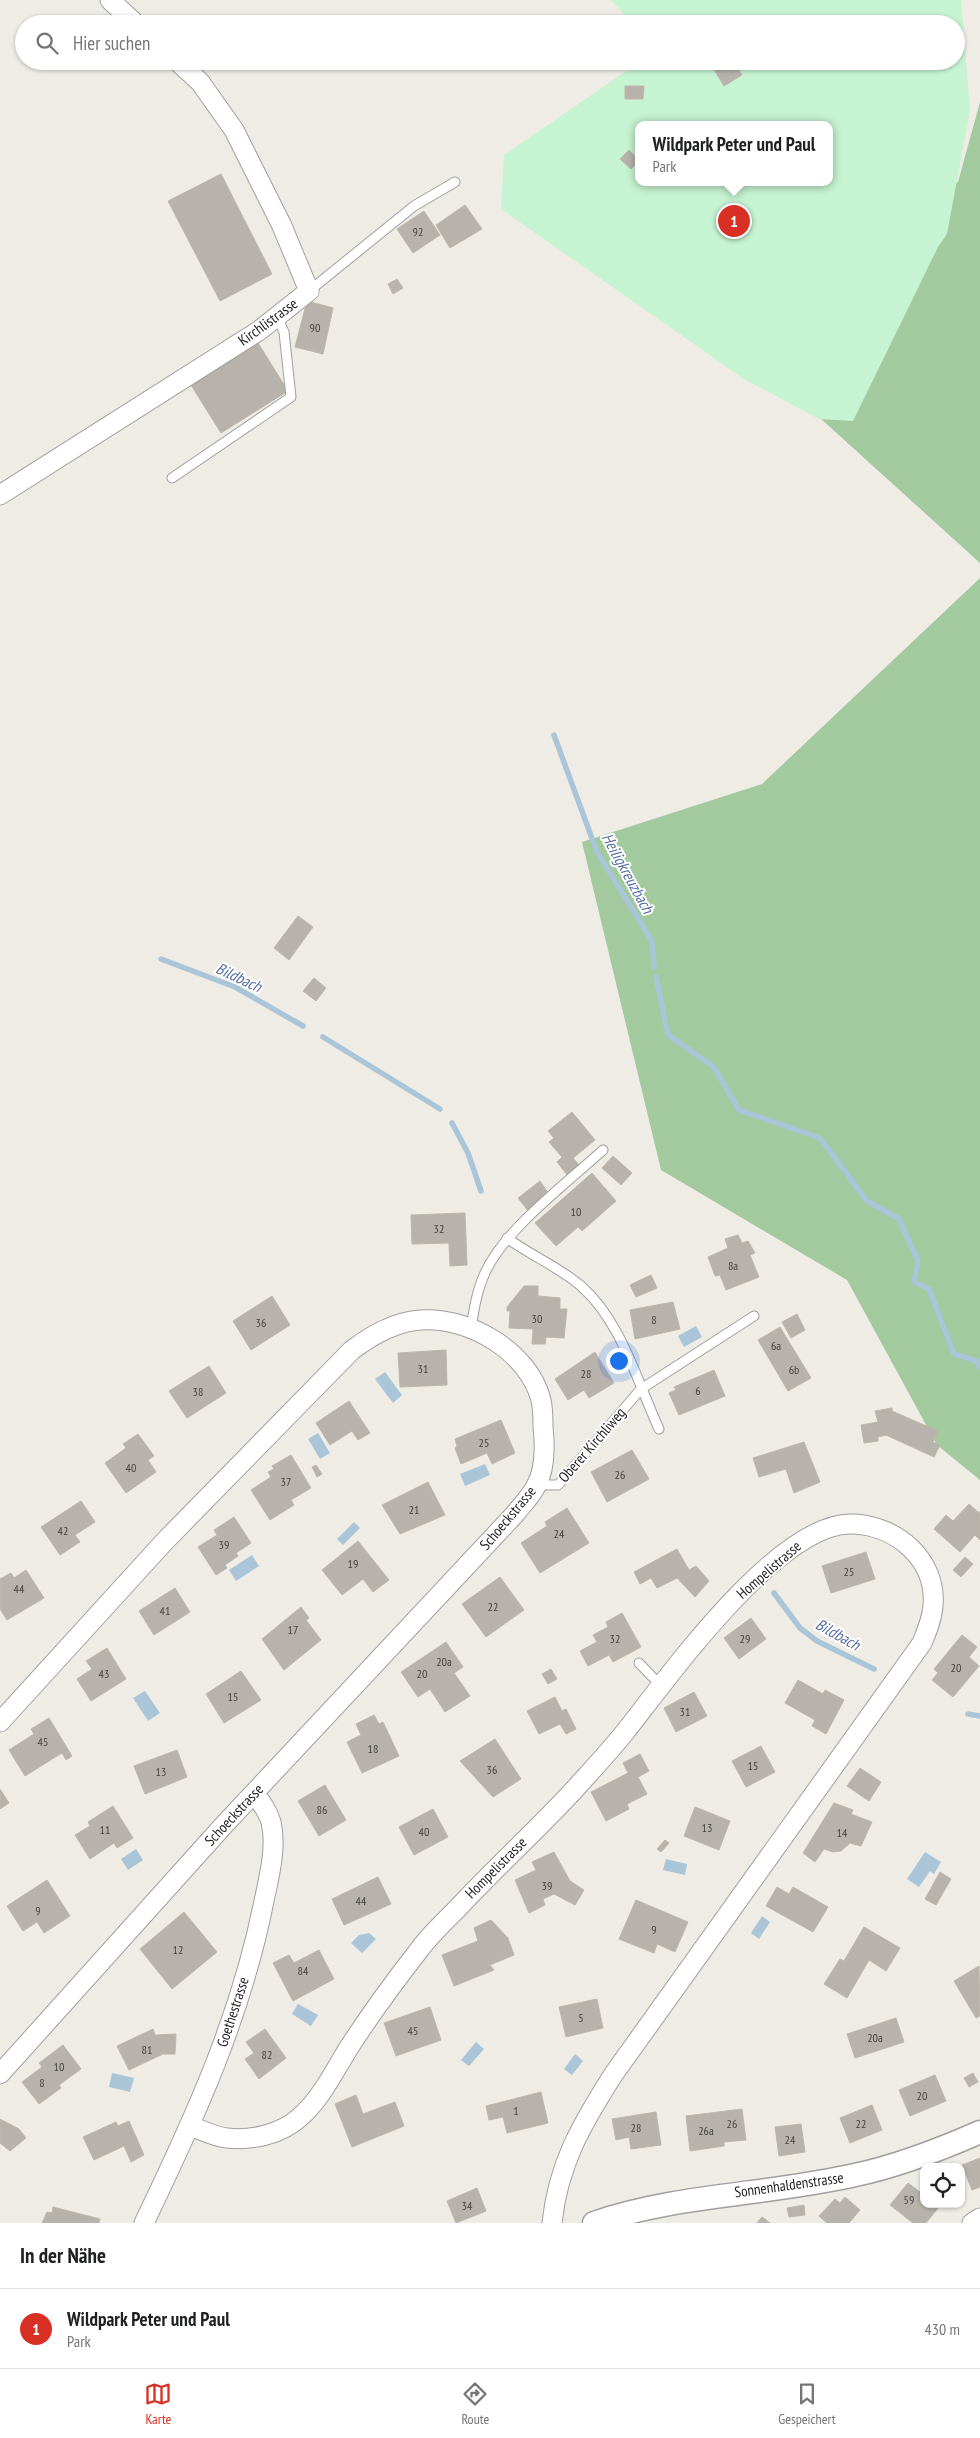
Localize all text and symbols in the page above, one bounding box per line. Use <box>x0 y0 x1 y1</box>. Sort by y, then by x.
search box <box>15 15 965 70</box>
icon: search <box>33 29 61 57</box>
text: Hier suchen <box>73 31 150 55</box>
popup <box>635 121 833 186</box>
text: Wildpark Peter und Paul <box>653 132 815 156</box>
text: Park <box>653 156 676 176</box>
pin: 1 <box>718 202 750 240</box>
house number: 92 <box>413 224 423 239</box>
street label: Kirchlistrasse <box>234 294 301 350</box>
house number: 90 <box>310 320 320 335</box>
water label: Heiligkreuzbach <box>598 829 659 917</box>
water label: Bildbach <box>213 958 266 997</box>
house number: 10 <box>571 1204 581 1219</box>
house number: 32 <box>434 1221 444 1236</box>
house number: 8a <box>728 1258 738 1273</box>
house number: 30 <box>532 1311 542 1326</box>
house number: 8 <box>651 1312 657 1327</box>
house number: 36 <box>256 1315 266 1330</box>
house number: 6a <box>771 1338 781 1353</box>
your location <box>606 1348 632 1374</box>
house number: 31 <box>418 1361 428 1376</box>
house number: 6b <box>789 1362 799 1377</box>
house number: 28 <box>581 1366 591 1381</box>
house number: 6 <box>695 1383 701 1398</box>
house number: 38 <box>193 1384 203 1399</box>
street label: Oberer Kirchliweg <box>554 1403 629 1486</box>
house number: 25 <box>479 1435 489 1450</box>
house number: 40 <box>126 1460 136 1475</box>
house number: 26 <box>615 1467 625 1482</box>
house number: 37 <box>281 1474 291 1489</box>
street label: Schoeckstrasse <box>475 1482 540 1554</box>
house number: 21 <box>409 1502 419 1517</box>
house number: 42 <box>58 1523 68 1538</box>
house number: 24 <box>554 1526 565 1541</box>
street label: Hompelistrasse <box>732 1536 805 1603</box>
house number: 39 <box>219 1537 229 1552</box>
house number: 19 <box>348 1556 358 1571</box>
house number: 25 <box>844 1564 854 1579</box>
house number: 44 <box>14 1581 25 1596</box>
house number: 22 <box>488 1599 498 1614</box>
house number: 41 <box>160 1603 170 1618</box>
water label: Bildbach <box>812 1614 865 1655</box>
house number: 17 <box>288 1622 298 1637</box>
house number: 32 <box>610 1631 620 1646</box>
house number: 29 <box>740 1631 750 1646</box>
house number: 20a <box>436 1654 452 1669</box>
house number: 20 <box>951 1660 961 1675</box>
house number: 43 <box>99 1666 109 1681</box>
house number: 20 <box>417 1666 427 1681</box>
house number: 15 <box>228 1689 238 1704</box>
house number: 31 <box>680 1704 690 1719</box>
house number: 45 <box>38 1734 48 1749</box>
house number: 18 <box>368 1741 378 1756</box>
house number: 15 <box>748 1758 758 1773</box>
house number: 36 <box>487 1762 497 1777</box>
house number: 13 <box>156 1764 166 1779</box>
street label: Schoeckstrasse <box>200 1780 267 1850</box>
house number: 86 <box>317 1802 327 1817</box>
house number: 13 <box>702 1820 712 1835</box>
house number: 11 <box>100 1822 110 1837</box>
house number: 40 <box>419 1824 429 1839</box>
house number: 14 <box>837 1825 848 1840</box>
street label: Hompelistrasse <box>461 1833 530 1902</box>
house number: 39 <box>542 1878 552 1893</box>
house number: 44 <box>356 1893 367 1908</box>
house number: 9 <box>35 1903 41 1918</box>
house number: 9 <box>651 1922 657 1937</box>
house number: 12 <box>173 1942 183 1957</box>
house number: 84 <box>298 1963 309 1978</box>
street label: Goethestrasse <box>212 1974 253 2049</box>
house number: 5 <box>578 2010 584 2025</box>
house number: 45 <box>408 2023 418 2038</box>
house number: 20a <box>867 2030 883 2045</box>
house number: 81 <box>142 2042 152 2057</box>
house number: 82 <box>262 2047 272 2062</box>
house number: 10 <box>54 2059 64 2074</box>
house number: 8 <box>39 2075 45 2090</box>
house number: 20 <box>917 2088 927 2103</box>
house number: 1 <box>513 2103 519 2118</box>
house number: 26 <box>727 2116 737 2131</box>
house number: 22 <box>856 2116 866 2131</box>
house number: 28 <box>631 2120 641 2135</box>
house number: 26a <box>698 2123 714 2138</box>
house number: 24 <box>785 2132 796 2147</box>
map controls <box>920 2163 965 2208</box>
button: locate <box>920 2163 965 2208</box>
street label: Sonnenhaldenstrasse <box>733 2167 845 2202</box>
house number: 59 <box>904 2192 914 2207</box>
house number: 34 <box>462 2198 473 2213</box>
text: In der Nähe <box>20 2242 106 2269</box>
text: Wildpark Peter und Paul <box>67 2307 230 2331</box>
text: 1 <box>32 2319 40 2339</box>
text: 430 m <box>925 2319 960 2339</box>
text: Park <box>67 2331 91 2351</box>
tab: Karte <box>144 2380 172 2428</box>
tab: Route <box>461 2380 489 2428</box>
tab: Gespeichert <box>778 2380 836 2428</box>

